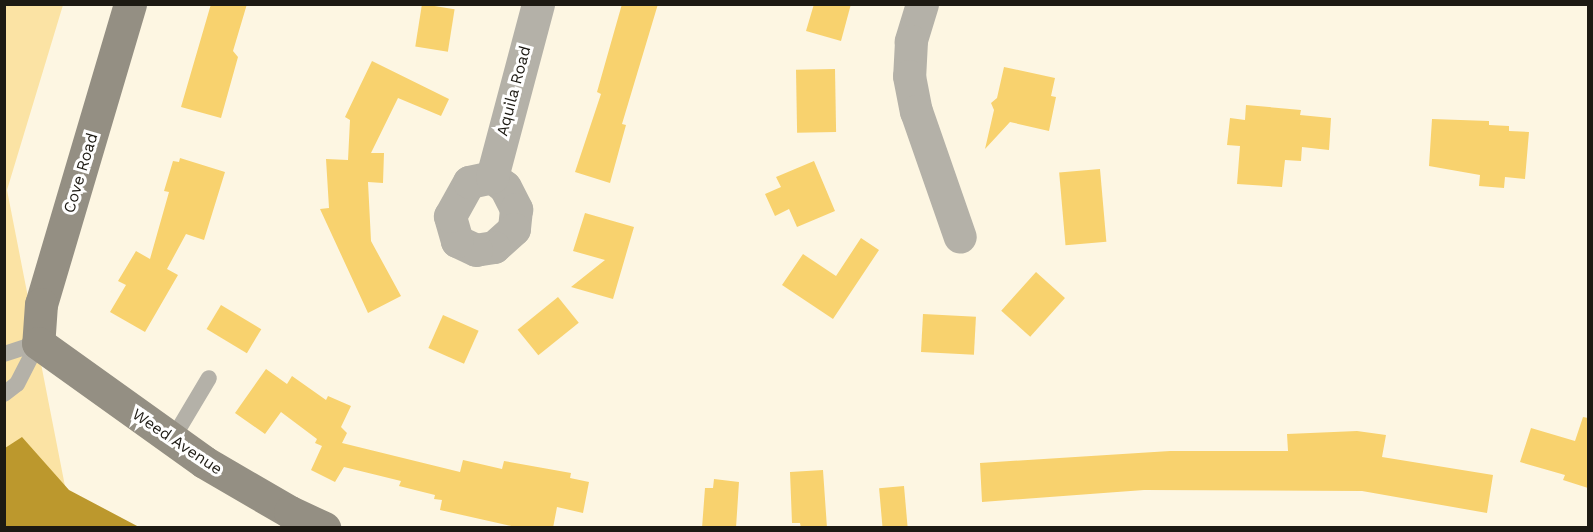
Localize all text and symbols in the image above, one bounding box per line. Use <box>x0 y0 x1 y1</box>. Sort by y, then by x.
street label: Aquila Road <box>493 44 535 138</box>
street label: Cove Road <box>60 131 102 215</box>
street label: Weed Avenue <box>128 405 226 479</box>

